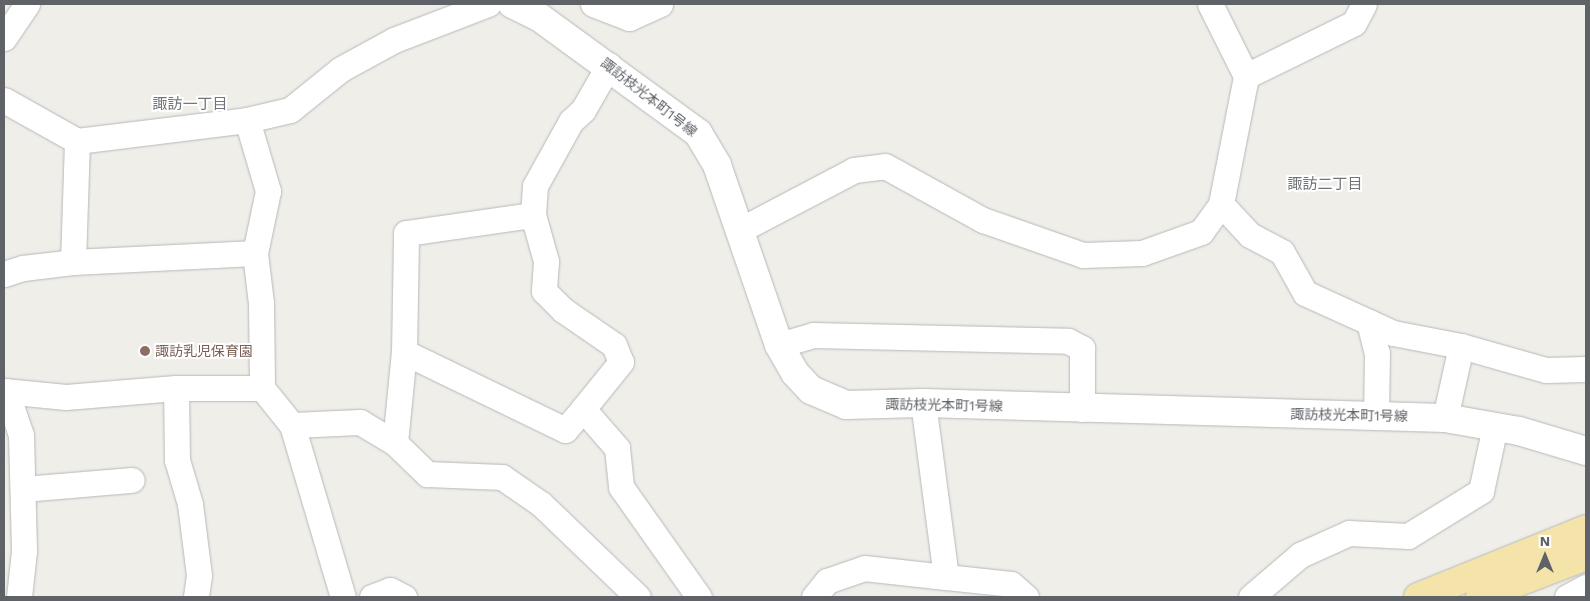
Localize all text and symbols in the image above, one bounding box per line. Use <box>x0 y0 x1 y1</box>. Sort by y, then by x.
street label: 諏訪枝光本町1号線 <box>598 54 700 140</box>
district label: 諏訪一丁目 <box>153 96 227 114</box>
district label: 諏訪二丁目 <box>1288 176 1362 194</box>
place label: 諏訪乳児保育園 <box>155 343 253 359</box>
marker: 諏訪乳児保育園 <box>139 345 151 357</box>
street label: 諏訪枝光本町1号線 <box>885 396 1003 414</box>
street label: 諏訪枝光本町1号線 <box>1290 406 1408 424</box>
north arrow <box>1520 531 1570 581</box>
text: N <box>1540 533 1550 549</box>

